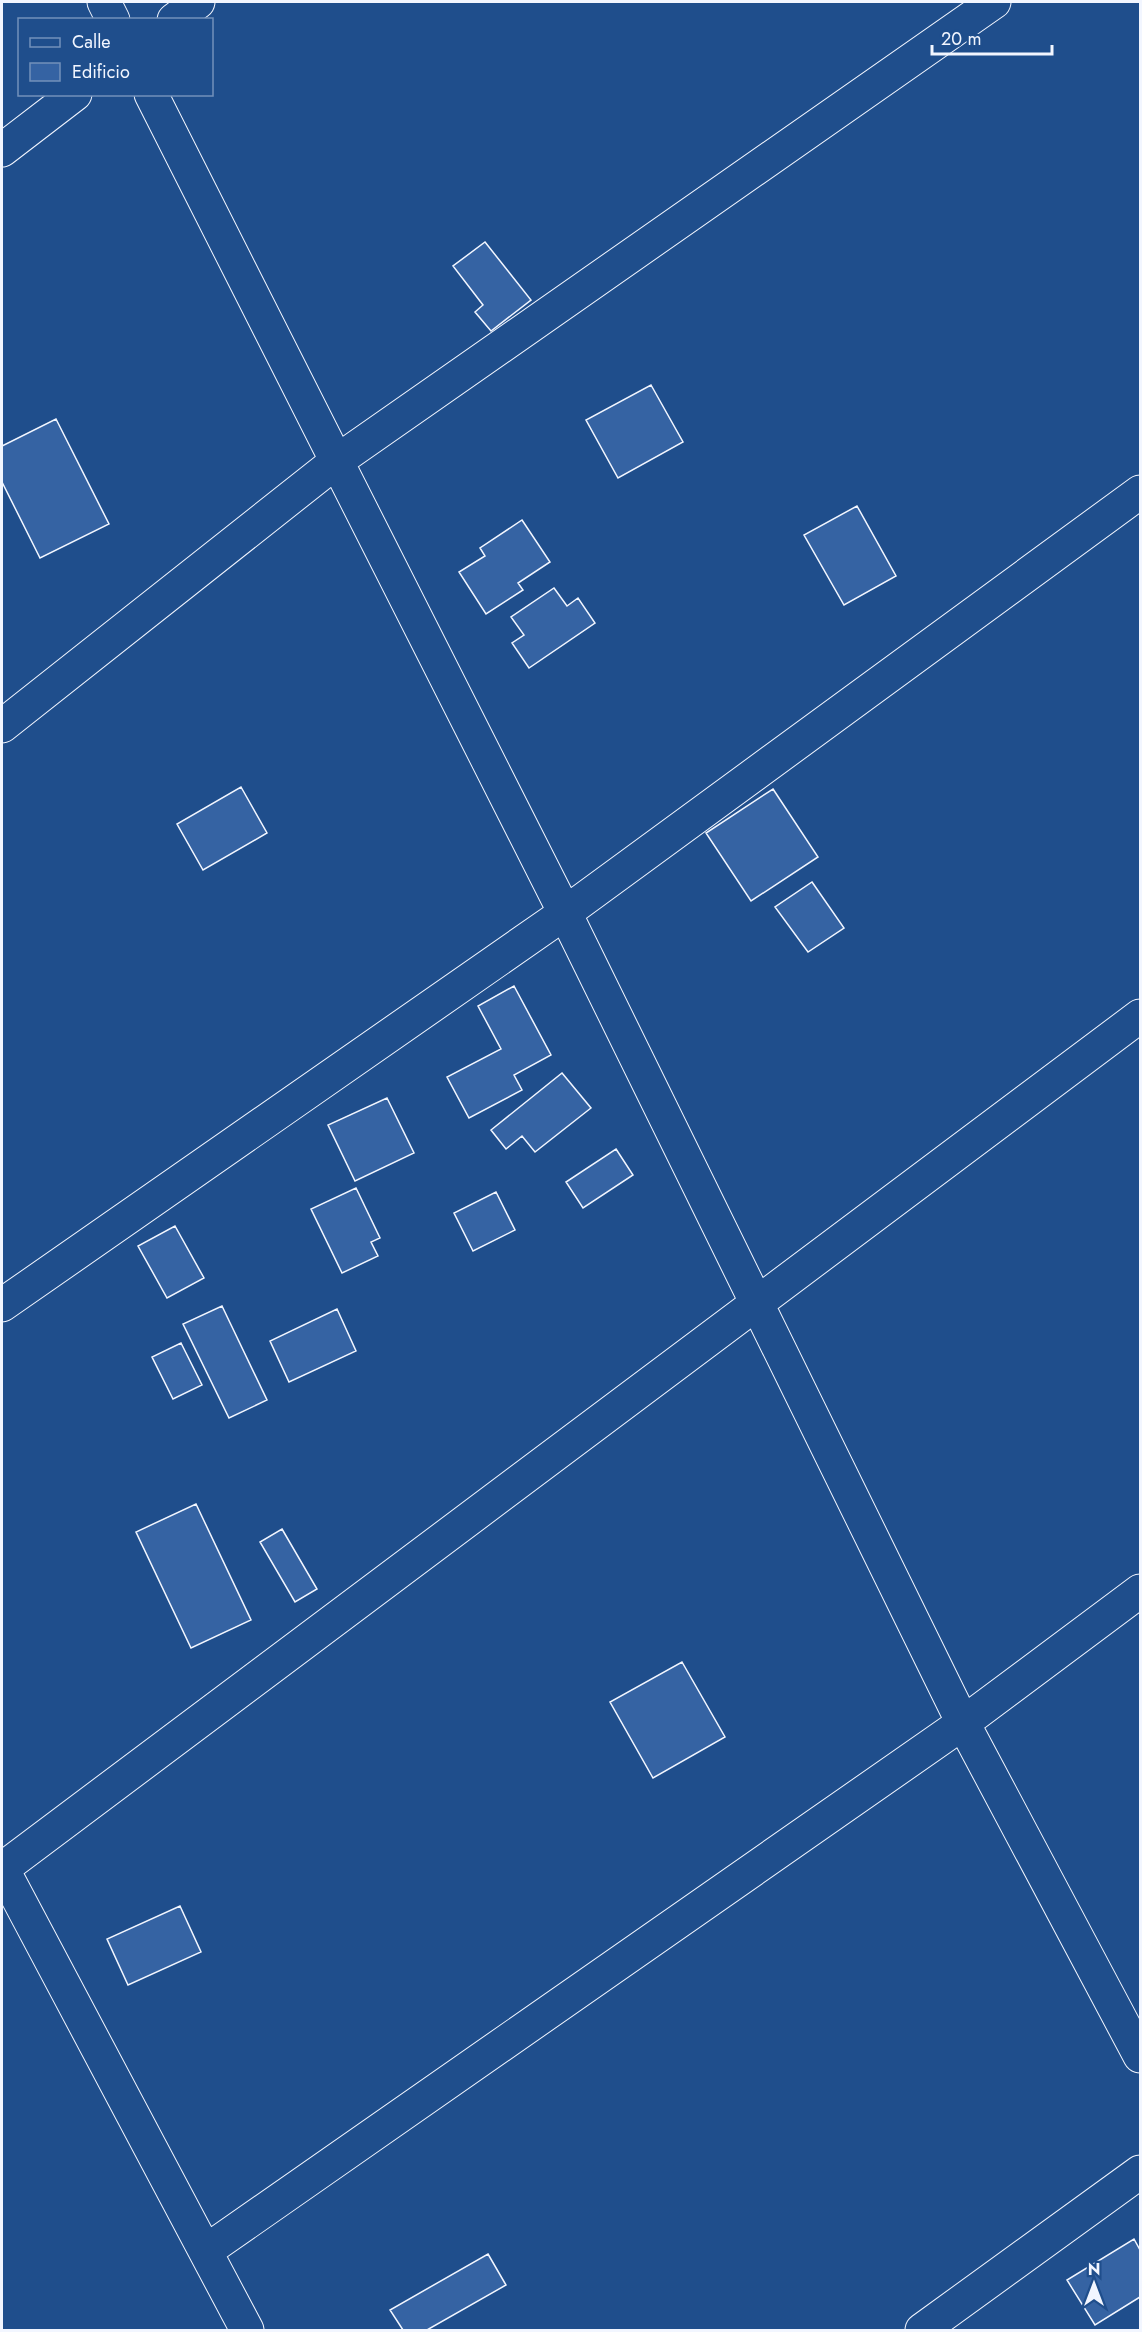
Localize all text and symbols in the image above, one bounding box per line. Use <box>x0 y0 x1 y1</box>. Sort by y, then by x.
legend <box>18 18 213 96</box>
scale bar <box>932 18 1052 56</box>
text: 20 m <box>941 26 981 52</box>
text: Calle <box>72 29 111 55</box>
text: Edificio <box>72 59 130 85</box>
north arrow <box>1064 2254 1124 2314</box>
text: N <box>1088 2258 1100 2281</box>

